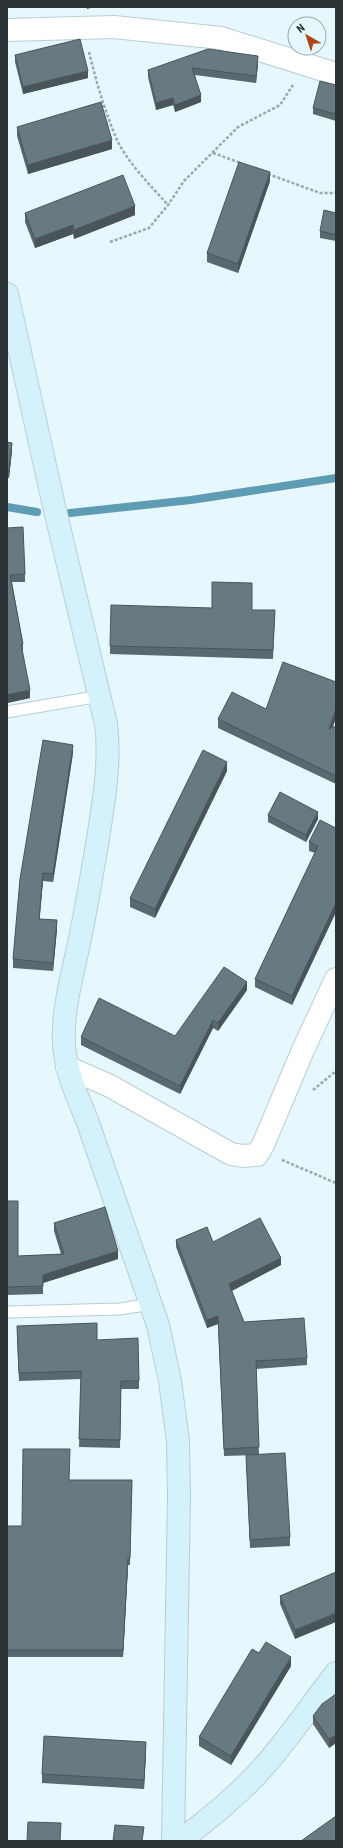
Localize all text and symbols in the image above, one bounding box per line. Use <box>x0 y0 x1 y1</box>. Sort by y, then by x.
north arrow <box>287 16 327 56</box>
text: N <box>294 21 308 36</box>

